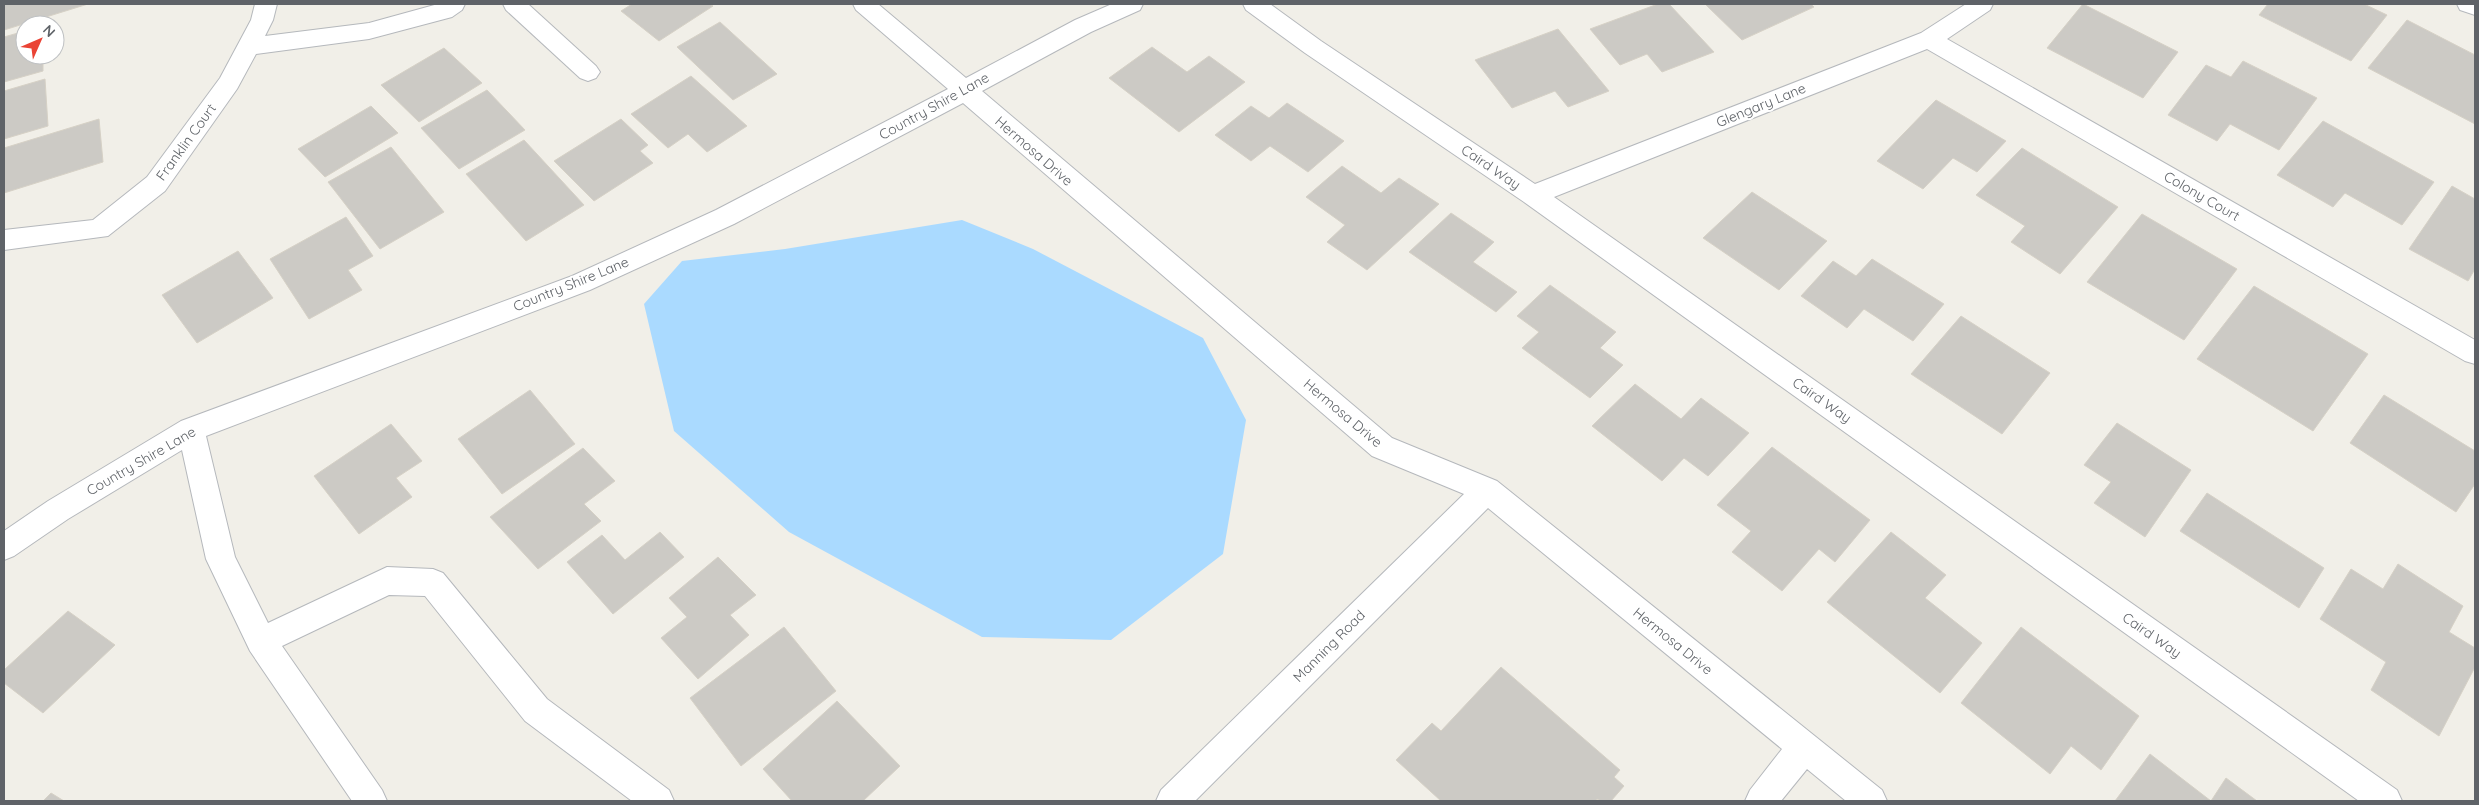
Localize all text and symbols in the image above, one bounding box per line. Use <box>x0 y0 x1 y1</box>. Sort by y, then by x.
north arrow <box>15 15 65 65</box>
text: N <box>39 21 59 41</box>
street label: Country Shire Lane <box>876 68 992 144</box>
street label: Glengary Lane <box>1714 79 1809 131</box>
street label: Franklin Court <box>152 100 220 184</box>
street label: Hermosa Drive <box>991 112 1077 190</box>
street label: Caird Way <box>1458 141 1524 193</box>
street label: Colony Court <box>2161 167 2243 225</box>
street label: Country Shire Lane <box>511 253 632 315</box>
street label: Caird Way <box>1789 373 1855 427</box>
street label: Hermosa Drive <box>1300 375 1386 451</box>
street label: Country Shire Lane <box>83 422 199 500</box>
street label: Hermosa Drive <box>1630 603 1717 679</box>
street label: Manning Road <box>1289 606 1369 686</box>
street label: Caird Way <box>2119 608 2185 662</box>

